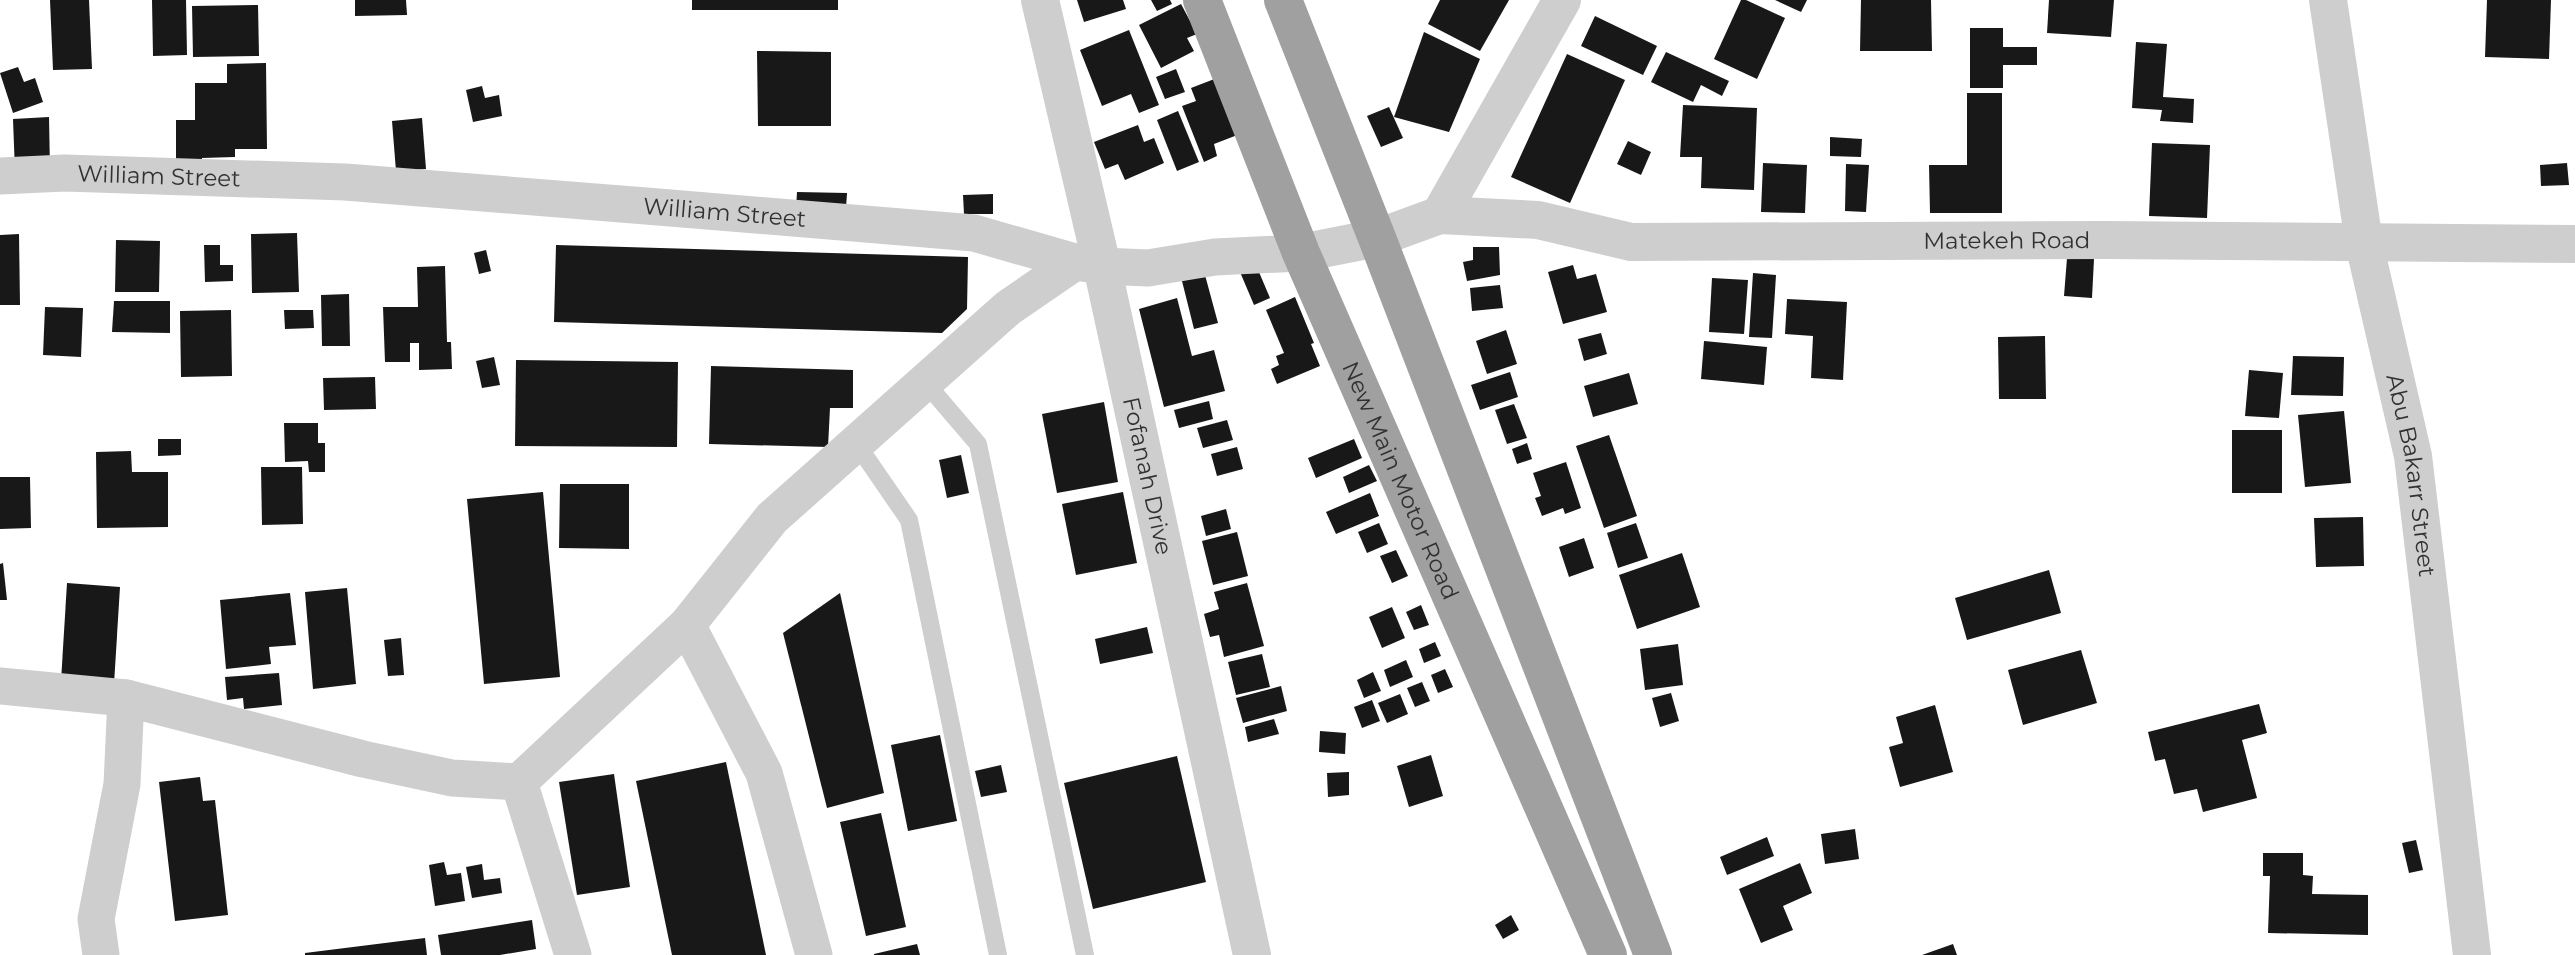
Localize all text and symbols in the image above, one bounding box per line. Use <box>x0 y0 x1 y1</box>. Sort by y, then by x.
street label: William Street <box>77 159 241 193</box>
street label: William Street <box>642 192 807 233</box>
street label: Matekeh Road <box>1923 226 2090 255</box>
street label: New Main Motor Road <box>1336 357 1465 604</box>
street label: Abu Bakarr Street <box>2381 371 2441 578</box>
street label: Fofanah Drive <box>1117 394 1178 557</box>

